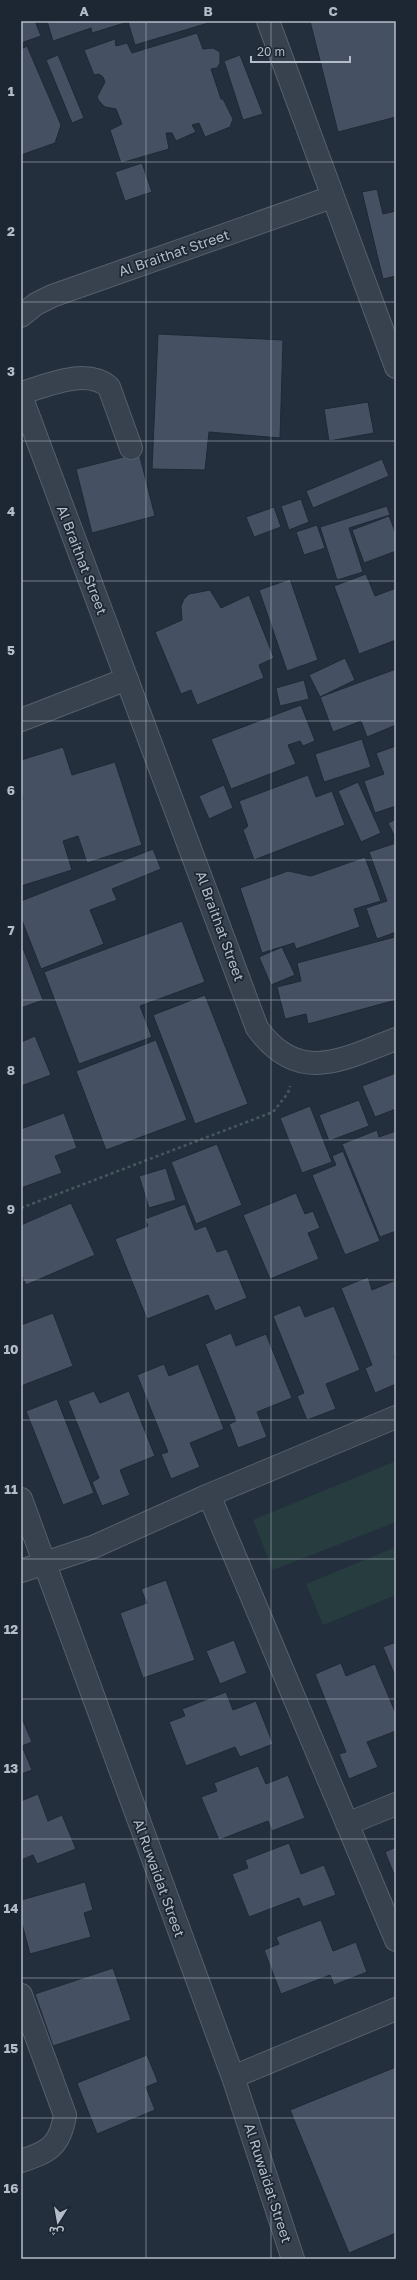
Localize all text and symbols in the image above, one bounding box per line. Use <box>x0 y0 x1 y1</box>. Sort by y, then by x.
text: A <box>79 3 89 19</box>
text: B <box>203 3 213 19</box>
text: C <box>328 3 338 19</box>
scale bar <box>251 38 350 64</box>
text: 20 m <box>257 44 285 59</box>
text: 1 <box>8 83 15 99</box>
text: 2 <box>7 223 15 239</box>
street label: Al Braithat Street <box>116 226 231 279</box>
text: 3 <box>7 363 15 379</box>
text: 4 <box>7 503 15 519</box>
street label: Al Braithat Street <box>54 503 111 617</box>
text: 5 <box>7 642 15 658</box>
text: 6 <box>7 782 15 798</box>
street label: Al Braithat Street <box>193 868 248 983</box>
text: 7 <box>7 922 15 938</box>
text: 8 <box>7 1062 15 1078</box>
text: 9 <box>7 1201 15 1217</box>
text: 10 <box>3 1341 19 1357</box>
text: 11 <box>4 1481 18 1497</box>
text: 12 <box>4 1621 18 1637</box>
text: 13 <box>4 1760 18 1776</box>
street label: Al Ruwaidat Street <box>130 1816 189 1939</box>
text: 14 <box>4 1900 18 1916</box>
text: 15 <box>4 2040 18 2056</box>
street label: Al Ruwaidat Street <box>241 2121 296 2245</box>
text: 16 <box>4 2180 18 2196</box>
north arrow <box>38 2202 78 2242</box>
text: ش <box>47 2224 65 2240</box>

